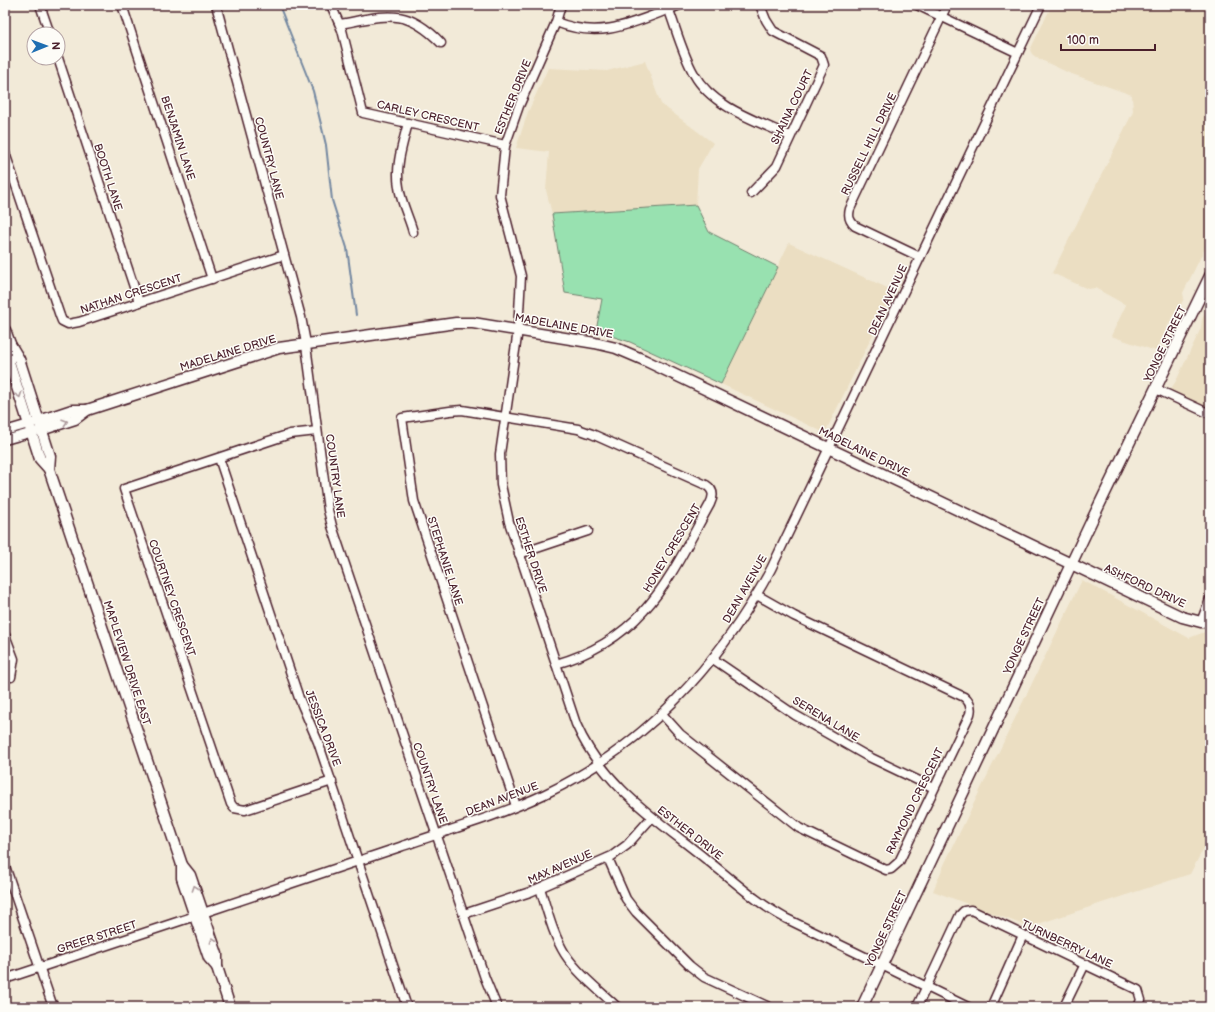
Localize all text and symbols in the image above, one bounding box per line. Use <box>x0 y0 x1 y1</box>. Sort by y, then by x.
north arrow <box>26 26 66 66</box>
scale bar <box>1061 26 1155 52</box>
text: 100 m <box>1067 33 1099 48</box>
text: N <box>49 42 62 50</box>
street label: ESTHER DRIVE <box>492 58 534 136</box>
street label: SHAINA COURT <box>768 67 816 146</box>
street label: RUSSELL HILL DRIVE <box>839 91 899 197</box>
street label: BENJAMIN LANE <box>158 94 198 182</box>
street label: CARLEY CRESCENT <box>375 98 481 134</box>
street label: COUNTRY LANE <box>252 115 286 201</box>
street label: BOOTH LANE <box>91 142 125 212</box>
street label: DEAN AVENUE <box>866 263 910 337</box>
street label: NATHAN CRESCENT <box>79 271 184 317</box>
street label: YONGE STREET <box>1141 304 1189 385</box>
street label: MADELAINE DRIVE <box>514 311 614 341</box>
street label: MADELAINE DRIVE <box>178 332 278 374</box>
one-way arrow <box>14 392 23 399</box>
one-way arrow <box>61 418 68 427</box>
street label: MADELAINE DRIVE <box>816 424 912 480</box>
street label: COUNTRY LANE <box>323 433 347 519</box>
street label: HONEY CRESCENT <box>640 501 704 595</box>
street label: STEPHANIE LANE <box>425 515 465 607</box>
street label: ESTHER DRIVE <box>513 515 549 595</box>
street label: COURTNEY CRESCENT <box>146 538 198 659</box>
street label: DEAN AVENUE <box>720 553 770 625</box>
street label: ASHFORD DRIVE <box>1102 561 1188 611</box>
street label: YONGE STREET <box>1000 595 1048 677</box>
street label: MAPLEVIEW DRIVE EAST <box>101 599 153 727</box>
street label: JESSICA DRIVE <box>302 688 344 768</box>
street label: SERENA LANE <box>790 694 862 744</box>
street label: COUNTRY LANE <box>410 741 450 825</box>
street label: RAYMOND CRESCENT <box>884 745 947 856</box>
street label: DEAN AVENUE <box>464 779 540 819</box>
street label: ESTHER DRIVE <box>655 803 725 863</box>
street label: MAX AVENUE <box>526 847 594 887</box>
one-way arrow <box>191 885 199 892</box>
street label: YONGE STREET <box>862 888 910 970</box>
street label: TURNBERRY LANE <box>1019 917 1115 971</box>
street label: GREER STREET <box>55 918 139 956</box>
one-way arrow <box>209 937 217 944</box>

